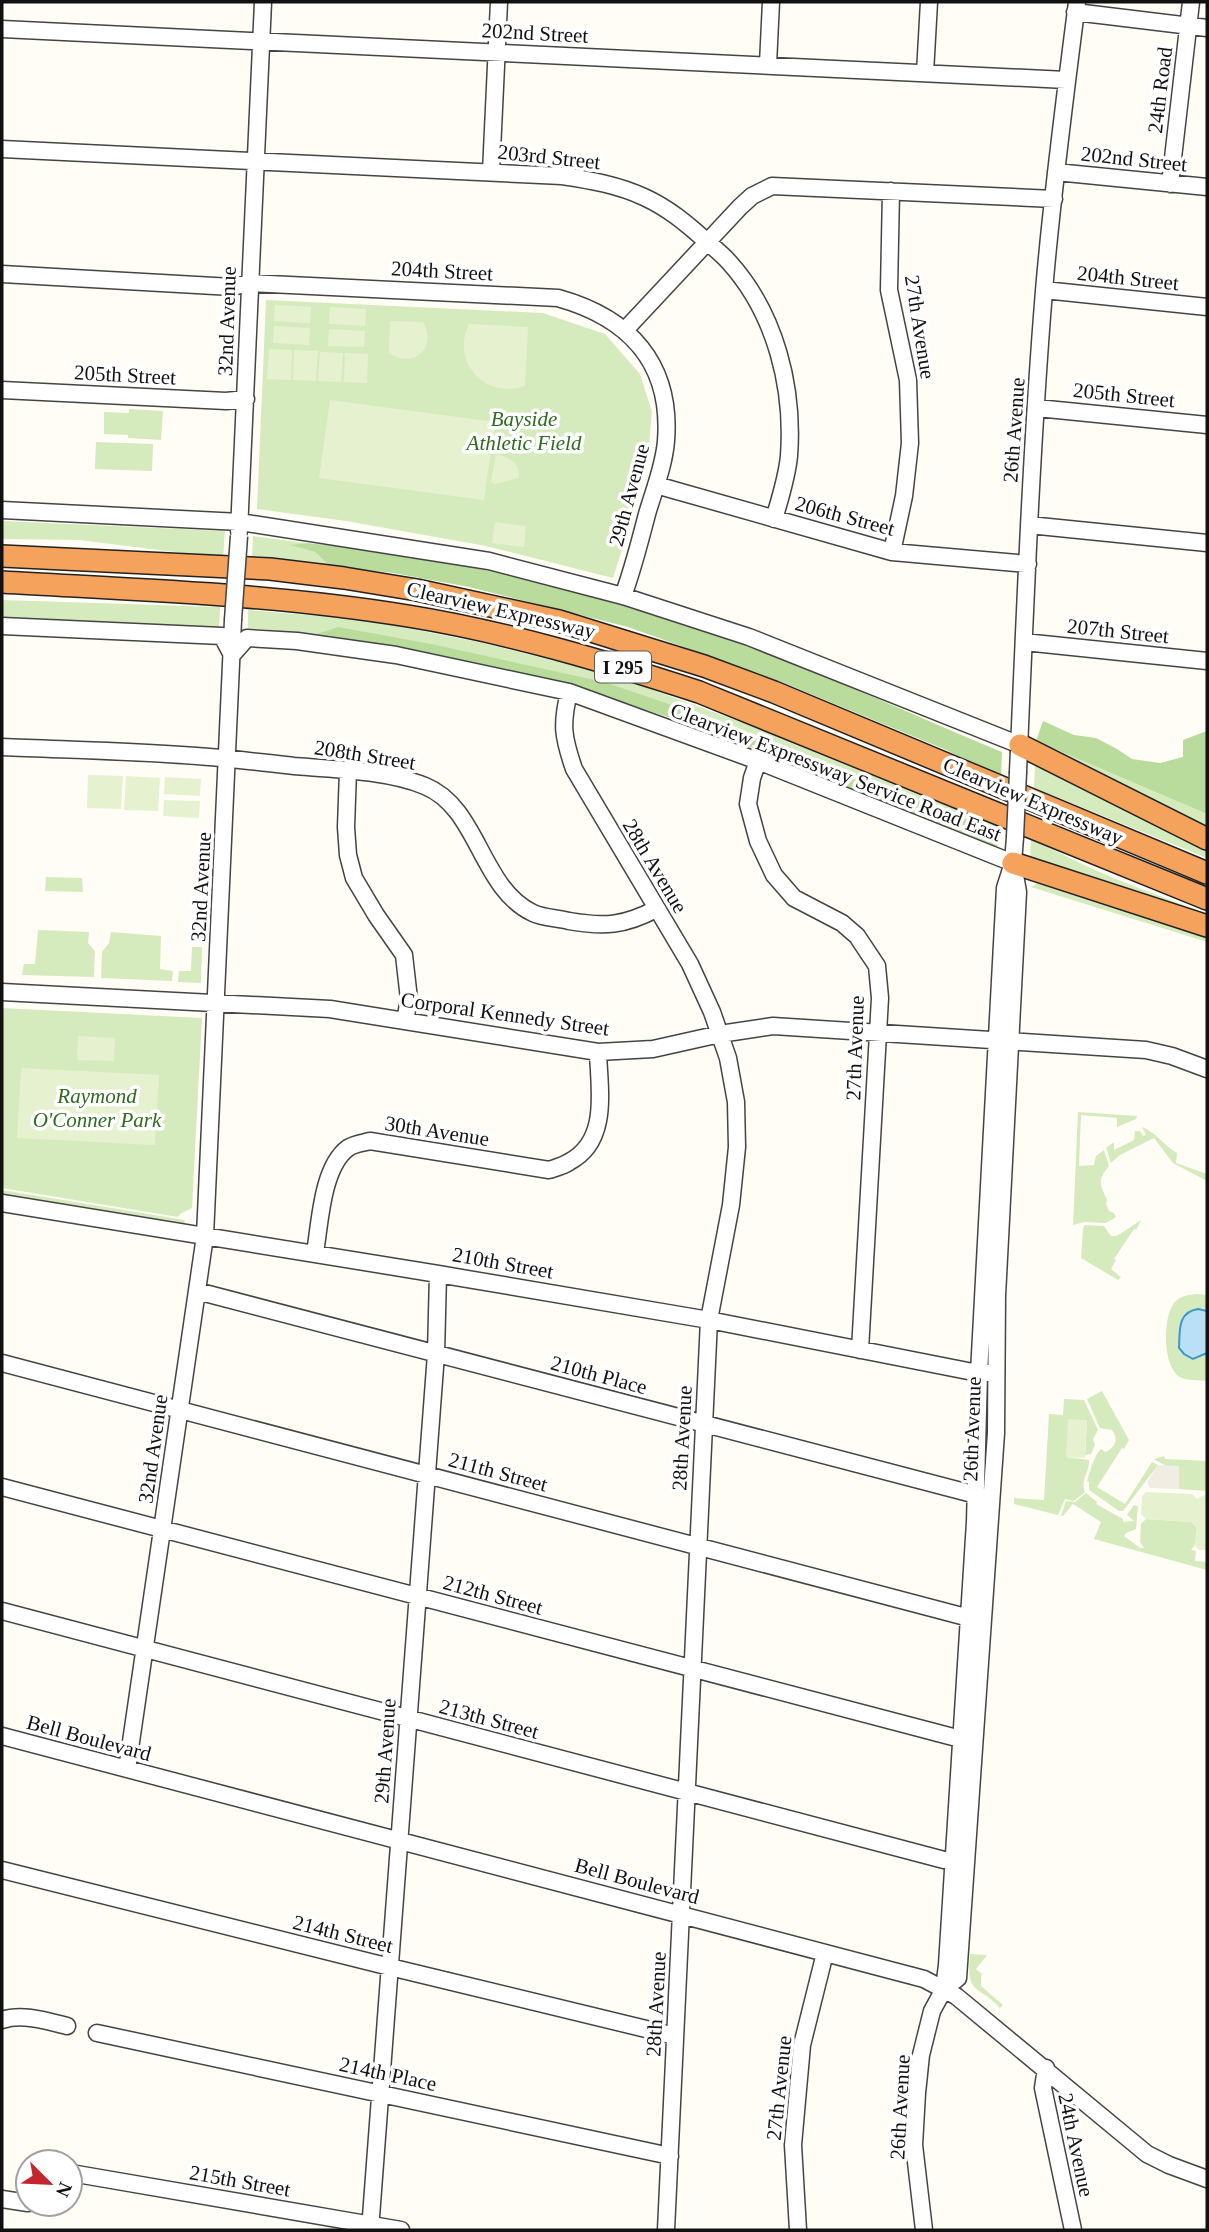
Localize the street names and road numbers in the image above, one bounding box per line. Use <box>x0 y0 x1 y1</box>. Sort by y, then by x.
street label: 202nd Street <box>481 18 589 48</box>
street label: 24th Road <box>1143 45 1177 135</box>
street label: 203rd Street <box>496 140 602 174</box>
street label: 202nd Street <box>1080 141 1188 177</box>
street label: 204th Street <box>390 256 494 286</box>
street label: 204th Street <box>1076 261 1180 295</box>
street label: 32nd Avenue <box>213 266 241 376</box>
street label: 27th Avenue <box>900 273 940 381</box>
street label: 205th Street <box>73 360 177 390</box>
street label: 26th Avenue <box>998 377 1030 483</box>
street label: 205th Street <box>1072 378 1176 412</box>
street label: 29th Avenue <box>604 441 654 549</box>
street label: 206th Street <box>793 491 898 541</box>
street label: Clearview Expressway <box>404 577 598 644</box>
street label: 207th Street <box>1066 614 1170 648</box>
road number: I 295 <box>595 652 651 682</box>
street label: Clearview Expressway Service Road East <box>667 698 1005 846</box>
street label: 208th Street <box>313 735 417 775</box>
street label: Clearview Expressway <box>939 752 1127 850</box>
street label: 28th Avenue <box>618 815 692 917</box>
street label: 32nd Avenue <box>186 832 216 942</box>
street label: Corporal Kennedy Street <box>399 988 611 1041</box>
street label: 27th Avenue <box>841 995 869 1101</box>
street label: 30th Avenue <box>383 1111 491 1151</box>
street label: 210th Street <box>451 1242 555 1284</box>
street label: 210th Place <box>548 1351 650 1399</box>
street label: 26th Avenue <box>958 1376 986 1482</box>
street label: 28th Avenue <box>667 1385 697 1491</box>
street label: 32nd Avenue <box>133 1393 173 1505</box>
street label: 211th Street <box>446 1447 550 1497</box>
street label: 212th Street <box>441 1570 546 1620</box>
street label: 213th Street <box>437 1694 542 1744</box>
street label: 29th Avenue <box>369 1698 401 1804</box>
street label: Bell Boulevard <box>24 1710 154 1766</box>
street label: Bell Boulevard <box>572 1853 702 1909</box>
street label: 214th Street <box>291 1910 396 1958</box>
street label: 28th Avenue <box>641 1951 671 2057</box>
street label: 27th Avenue <box>762 2034 796 2142</box>
street label: 214th Place <box>337 2052 439 2096</box>
street label: 26th Avenue <box>885 2054 915 2160</box>
street label: 24th Avenue <box>1053 2091 1099 2199</box>
street label: 215th Street <box>188 2160 292 2202</box>

